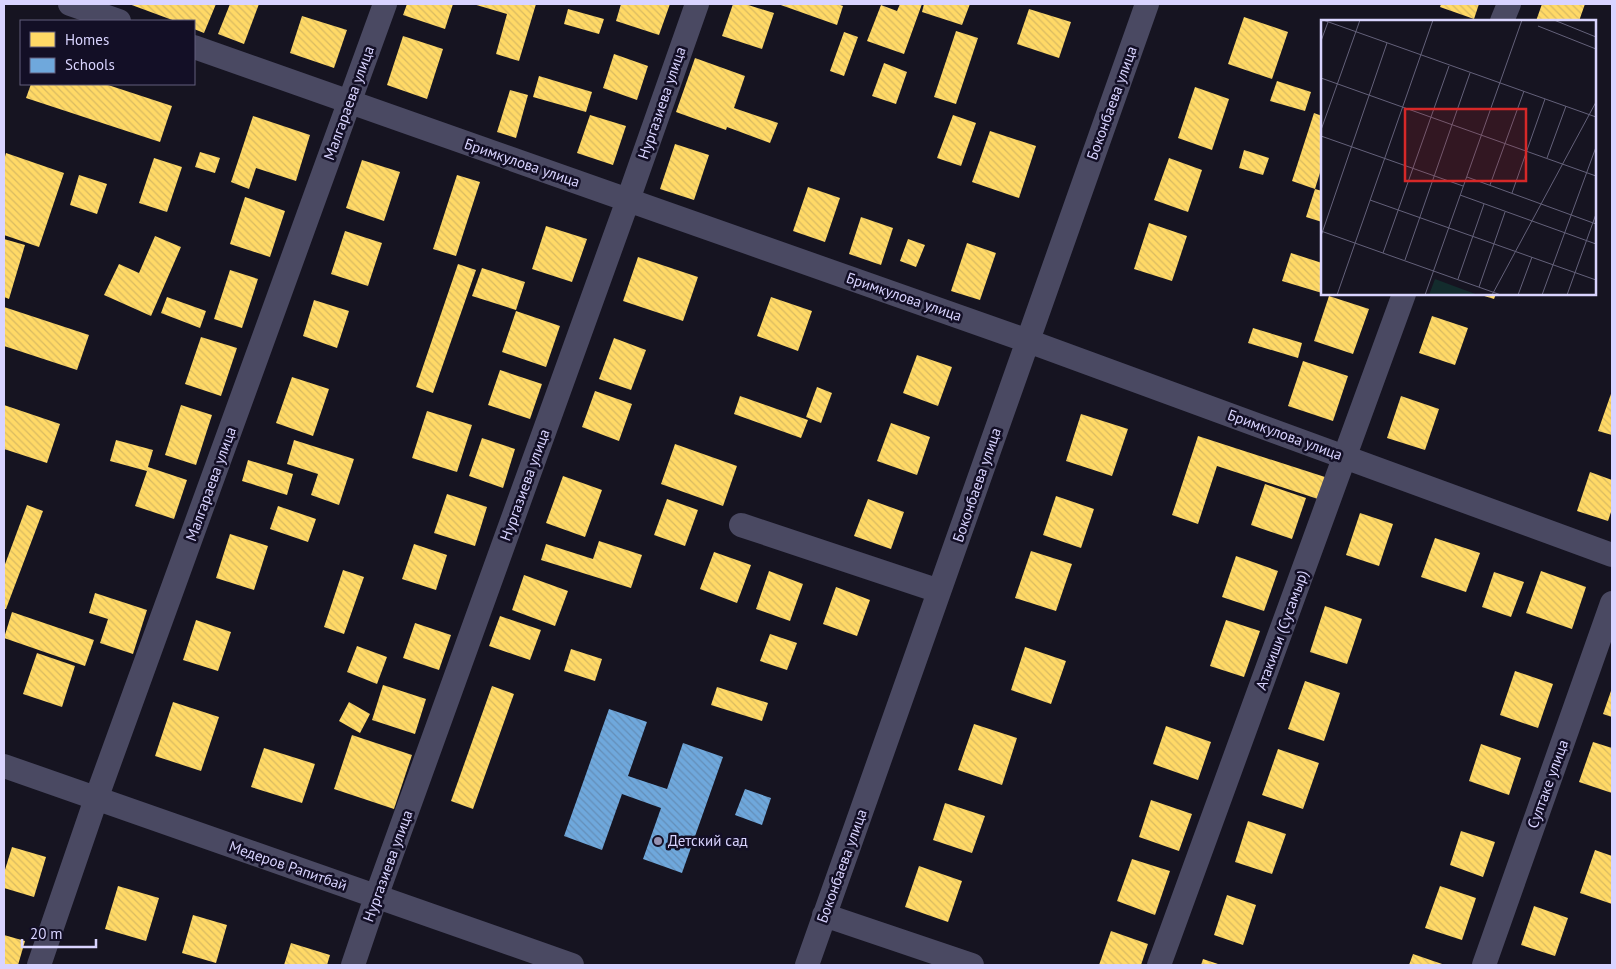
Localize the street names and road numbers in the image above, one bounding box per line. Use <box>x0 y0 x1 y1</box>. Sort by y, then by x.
street label: Малгараева улица <box>319 43 378 163</box>
street label: Боконбаева улица <box>1082 43 1141 162</box>
street label: Нургазиева улица <box>633 44 690 162</box>
street label: Бримкулова улица <box>462 134 582 191</box>
street label: Бримкулова улица <box>844 268 964 325</box>
street label: Бримкулова улица <box>1225 405 1345 464</box>
street label: Малгараева улица <box>181 424 240 544</box>
street label: Боконбаева улица <box>948 425 1005 544</box>
street label: Нургазиева улица <box>495 426 554 543</box>
street label: Атакиши (Сусамыр) <box>1251 567 1312 692</box>
street label: Султаке улица <box>1523 737 1572 831</box>
street label: Боконбаева улица <box>812 806 871 925</box>
street label: Нургазиева улица <box>358 807 417 924</box>
street label: Медеров Рапитбай <box>227 836 350 895</box>

